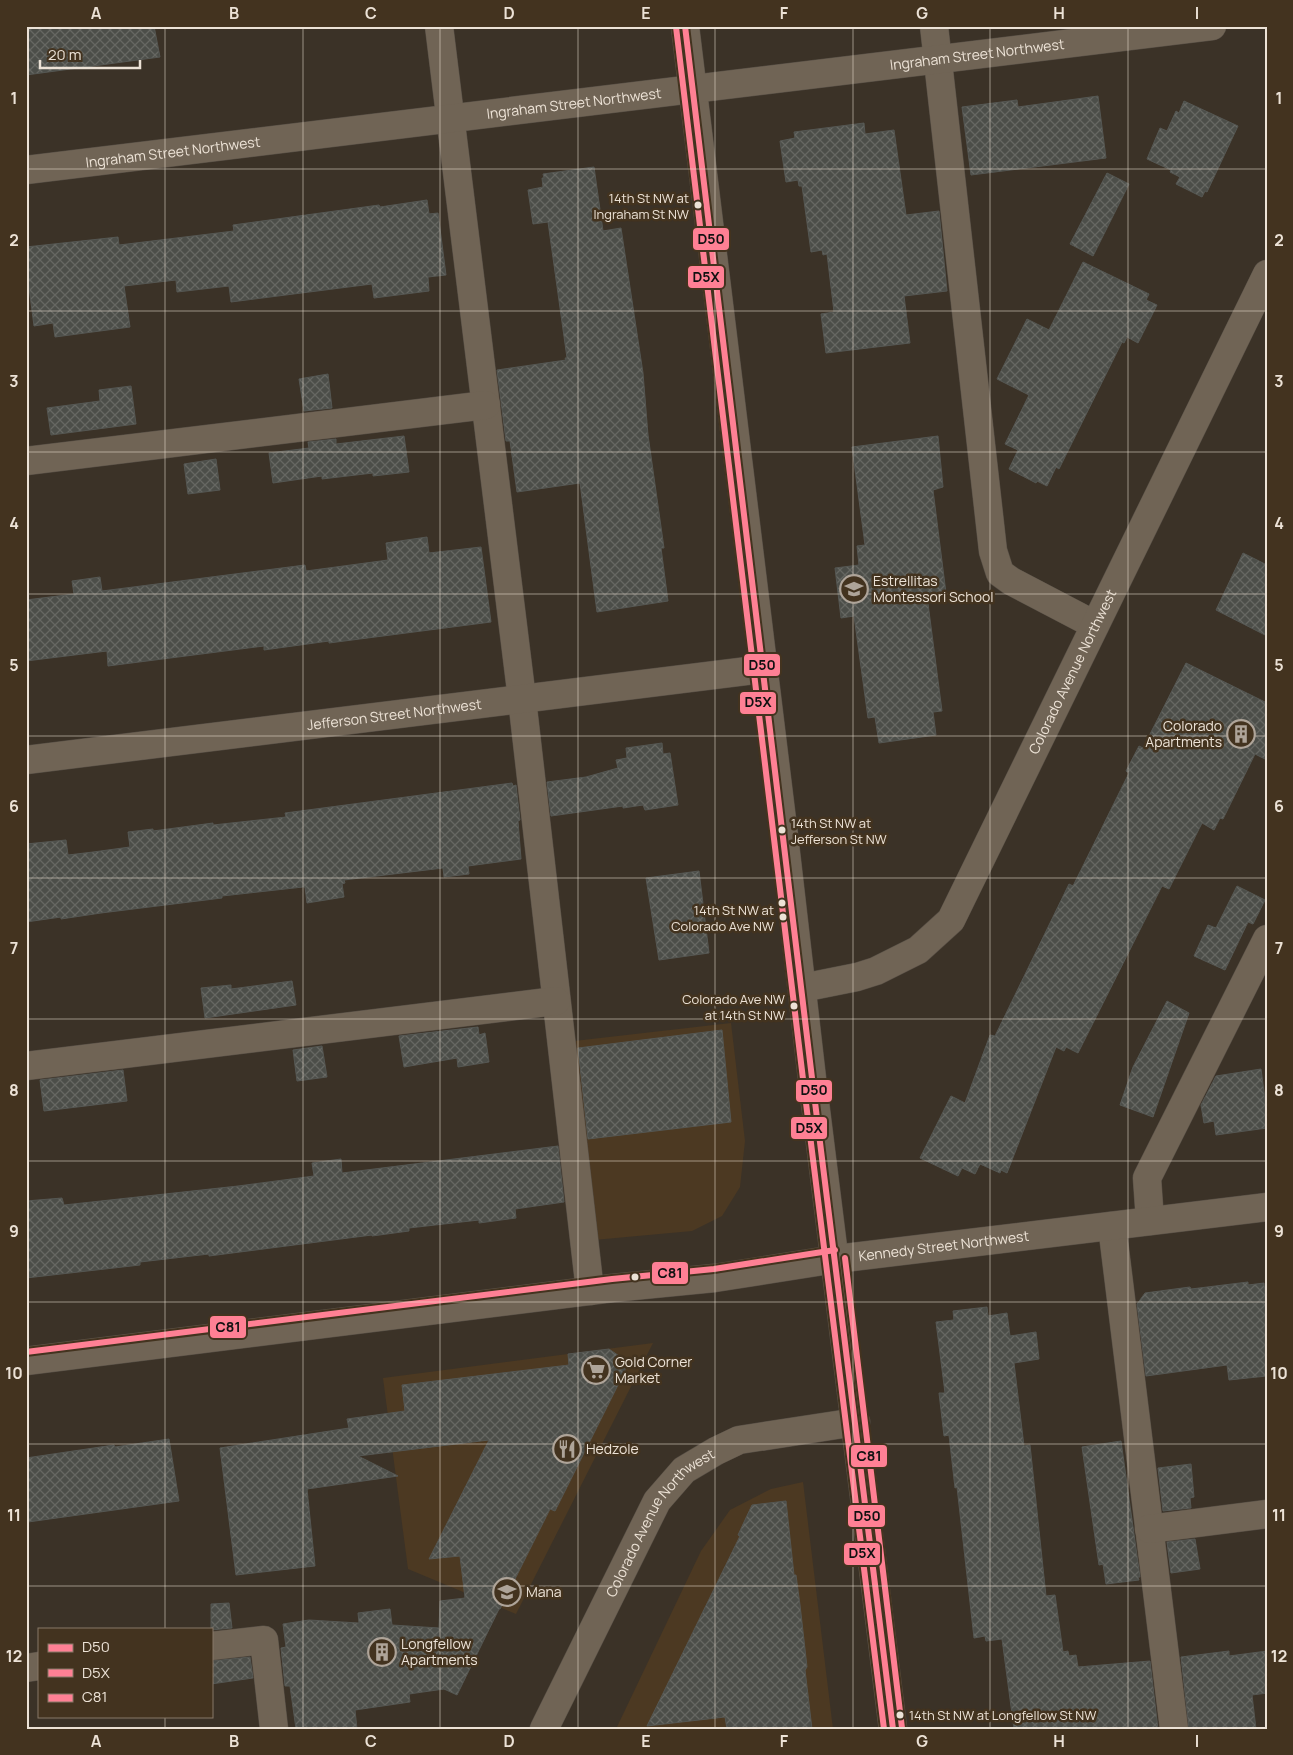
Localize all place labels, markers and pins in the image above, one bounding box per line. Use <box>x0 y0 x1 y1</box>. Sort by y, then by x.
place label: 14th St NW at Ingraham St NW <box>593 189 689 223</box>
marker: 14th St NW at Ingraham St NW <box>693 200 703 210</box>
place label: Estrellitas Montessori School <box>873 571 994 606</box>
school or university icon: Estrellitas Montessori School <box>839 574 869 604</box>
place label: Colorado Apartments <box>1145 716 1222 751</box>
building icon: Colorado Apartments <box>1226 719 1256 749</box>
place label: 14th St NW at Jefferson St NW <box>791 814 887 848</box>
marker: 14th St NW at Jefferson St NW <box>777 825 787 835</box>
unlabelled marker <box>777 898 787 908</box>
place label: 14th St NW at Colorado Ave NW <box>671 901 774 935</box>
marker: 14th St NW at Colorado Ave NW <box>778 912 788 922</box>
place label: Colorado Ave NW at 14th St NW <box>682 990 785 1024</box>
marker: Colorado Ave NW at 14th St NW <box>789 1001 799 1011</box>
unlabelled marker <box>630 1272 640 1282</box>
place label: Gold Corner Market <box>615 1352 692 1387</box>
supermarket icon: Gold Corner Market <box>581 1355 611 1385</box>
restaurant icon: Hedzole <box>552 1434 582 1464</box>
place label: Hedzole <box>586 1439 639 1458</box>
school or university icon: Mana <box>492 1577 522 1607</box>
place label: Mana <box>526 1582 562 1601</box>
place label: Longfellow Apartments <box>401 1634 478 1669</box>
building icon: Longfellow Apartments <box>367 1637 397 1667</box>
place label: 14th St NW at Longfellow St NW <box>909 1706 1096 1724</box>
marker: 14th St NW at Longfellow St NW <box>895 1710 905 1720</box>

